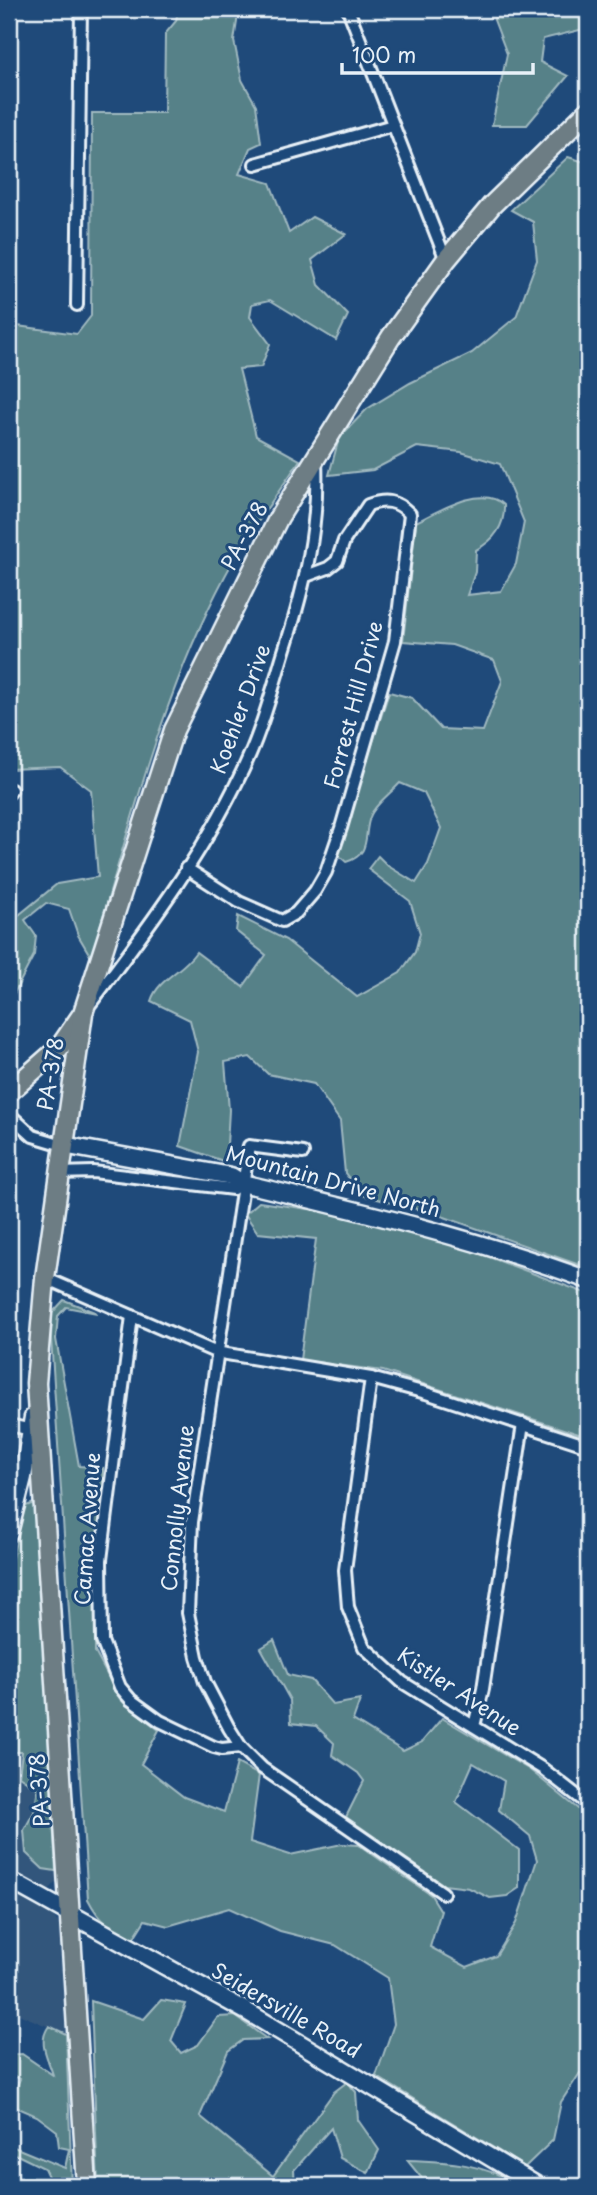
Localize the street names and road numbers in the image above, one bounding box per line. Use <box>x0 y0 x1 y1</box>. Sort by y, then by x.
street label: PA-378 <box>212 495 275 575</box>
street label: Forrest Hill Drive <box>314 617 390 792</box>
street label: Koehler Drive <box>201 639 277 778</box>
street label: PA-378 <box>27 1035 71 1113</box>
street label: Mountain Drive North <box>223 1136 444 1224</box>
street label: Connolly Avenue <box>151 1423 201 1593</box>
street label: Camac Avenue <box>65 1451 107 1606</box>
street label: Kistler Avenue <box>392 1638 528 1742</box>
street label: PA-378 <box>19 1752 57 1828</box>
street label: Seidersville Road <box>206 1953 368 2065</box>

